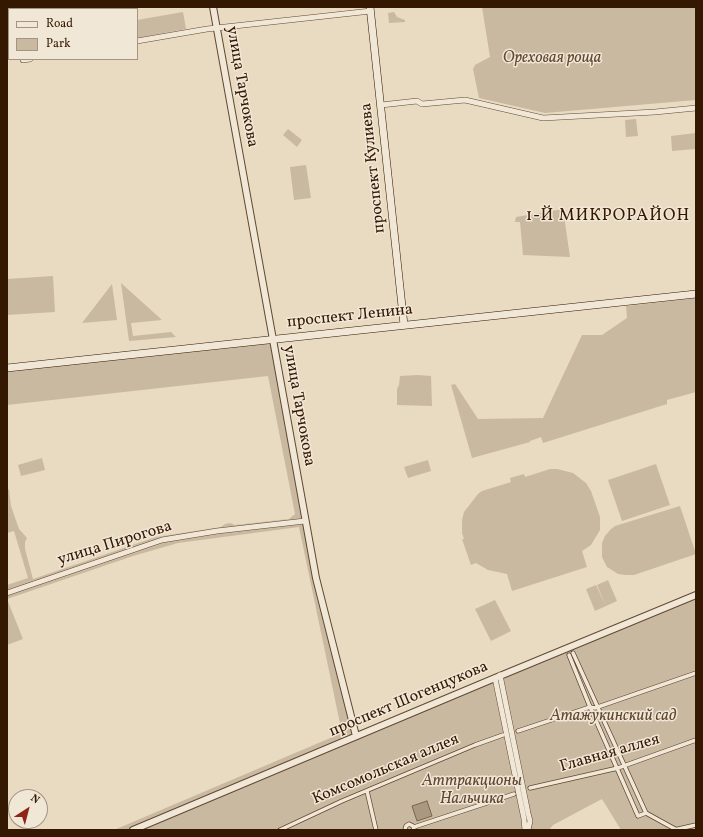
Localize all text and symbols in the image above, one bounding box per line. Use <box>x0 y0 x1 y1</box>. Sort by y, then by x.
legend <box>8 8 138 60</box>
text: Road <box>46 16 73 32</box>
street label: улица Тарчокова <box>221 25 261 149</box>
text: Park <box>46 36 71 52</box>
park label: Ореховая роща <box>503 49 601 69</box>
street label: проспект Кулиева <box>358 102 390 234</box>
district label: 1-Й МИКРОРАЙОН <box>526 207 690 227</box>
street label: проспект Ленина <box>286 301 414 333</box>
street label: улица Тарчокова <box>278 344 318 468</box>
street label: улица Пирогова <box>56 518 174 570</box>
street label: проспект Шогенцукова <box>327 658 491 742</box>
park label: Атажукинский сад <box>550 707 676 727</box>
street label: Комсомольская аллея <box>310 730 462 810</box>
street label: Главная аллея <box>558 731 662 777</box>
park label: Аттракционы Нальчика <box>422 772 522 810</box>
north arrow <box>8 789 48 829</box>
text: N <box>27 791 42 808</box>

